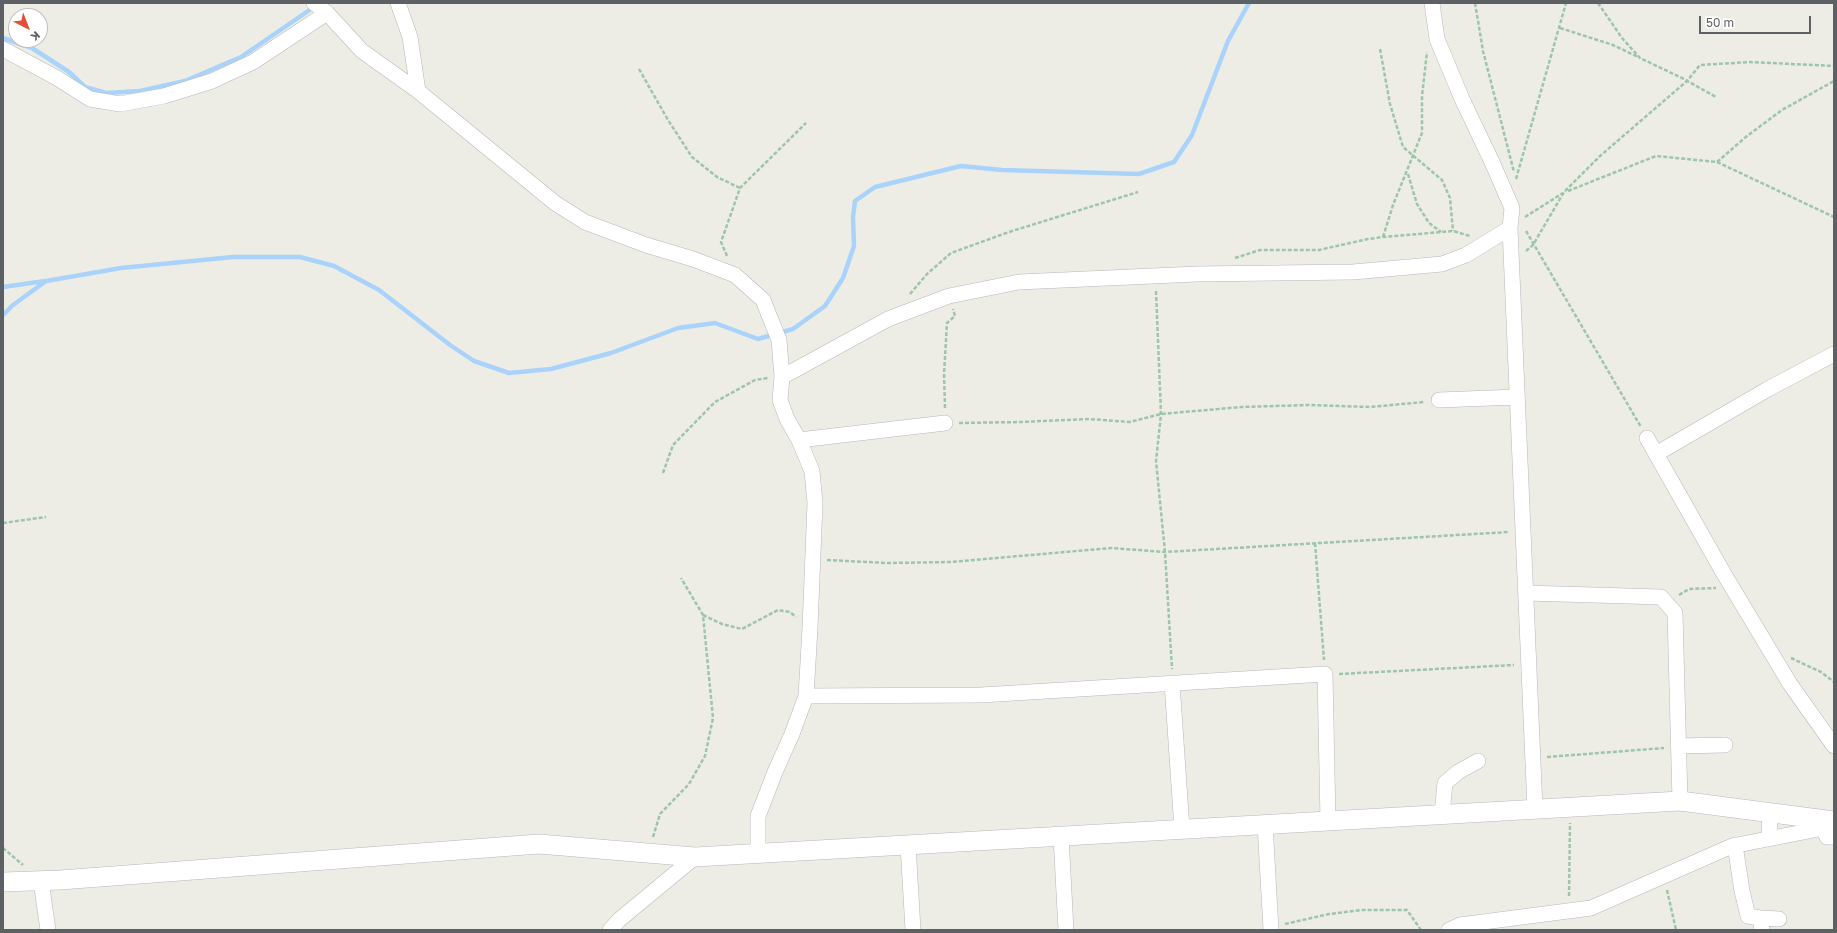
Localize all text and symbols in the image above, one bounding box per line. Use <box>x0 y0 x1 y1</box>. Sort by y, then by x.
north arrow <box>8 8 48 48</box>
scale bar <box>1701 8 1813 34</box>
text: 50 m <box>1706 15 1734 30</box>
text: K <box>28 29 43 44</box>

